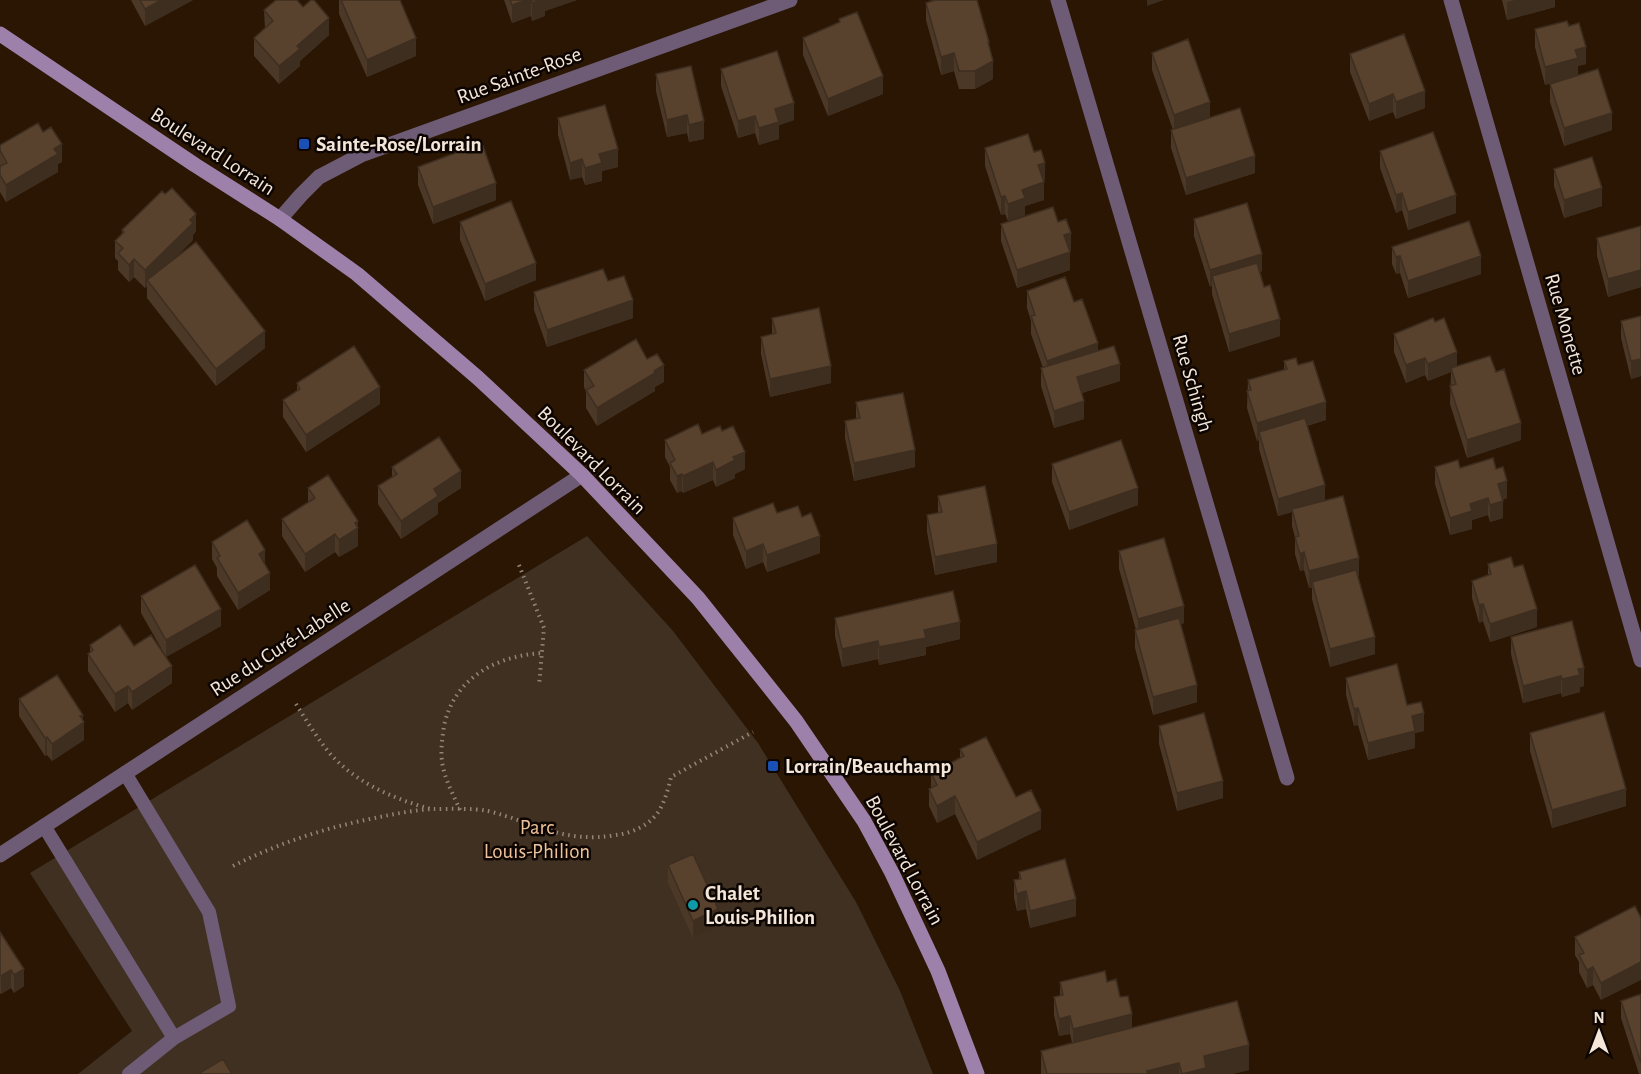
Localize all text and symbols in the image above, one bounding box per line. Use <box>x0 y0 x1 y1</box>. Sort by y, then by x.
street label: Rue Sainte-Rose <box>454 43 584 108</box>
street label: Boulevard Lorrain <box>147 104 279 199</box>
place label: Sainte-Rose/Lorrain <box>316 134 482 155</box>
marker: Sainte-Rose/Lorrain <box>297 137 311 151</box>
street label: Rue Monette <box>1541 271 1590 377</box>
street label: Rue Schingh <box>1169 332 1216 434</box>
street label: Boulevard Lorrain <box>533 402 650 519</box>
street label: Rue du Curé-Labelle <box>206 594 354 700</box>
place label: Lorrain/Beauchamp <box>785 756 951 777</box>
marker: Lorrain/Beauchamp <box>766 759 780 773</box>
street label: Boulevard Lorrain <box>862 792 948 929</box>
park label: Parc Louis-Philion <box>484 817 590 862</box>
place label: Chalet Louis-Philion <box>705 883 815 928</box>
marker: Chalet Louis-Philion <box>686 898 700 912</box>
north arrow <box>1569 1002 1629 1062</box>
text: N <box>1593 1010 1605 1026</box>

